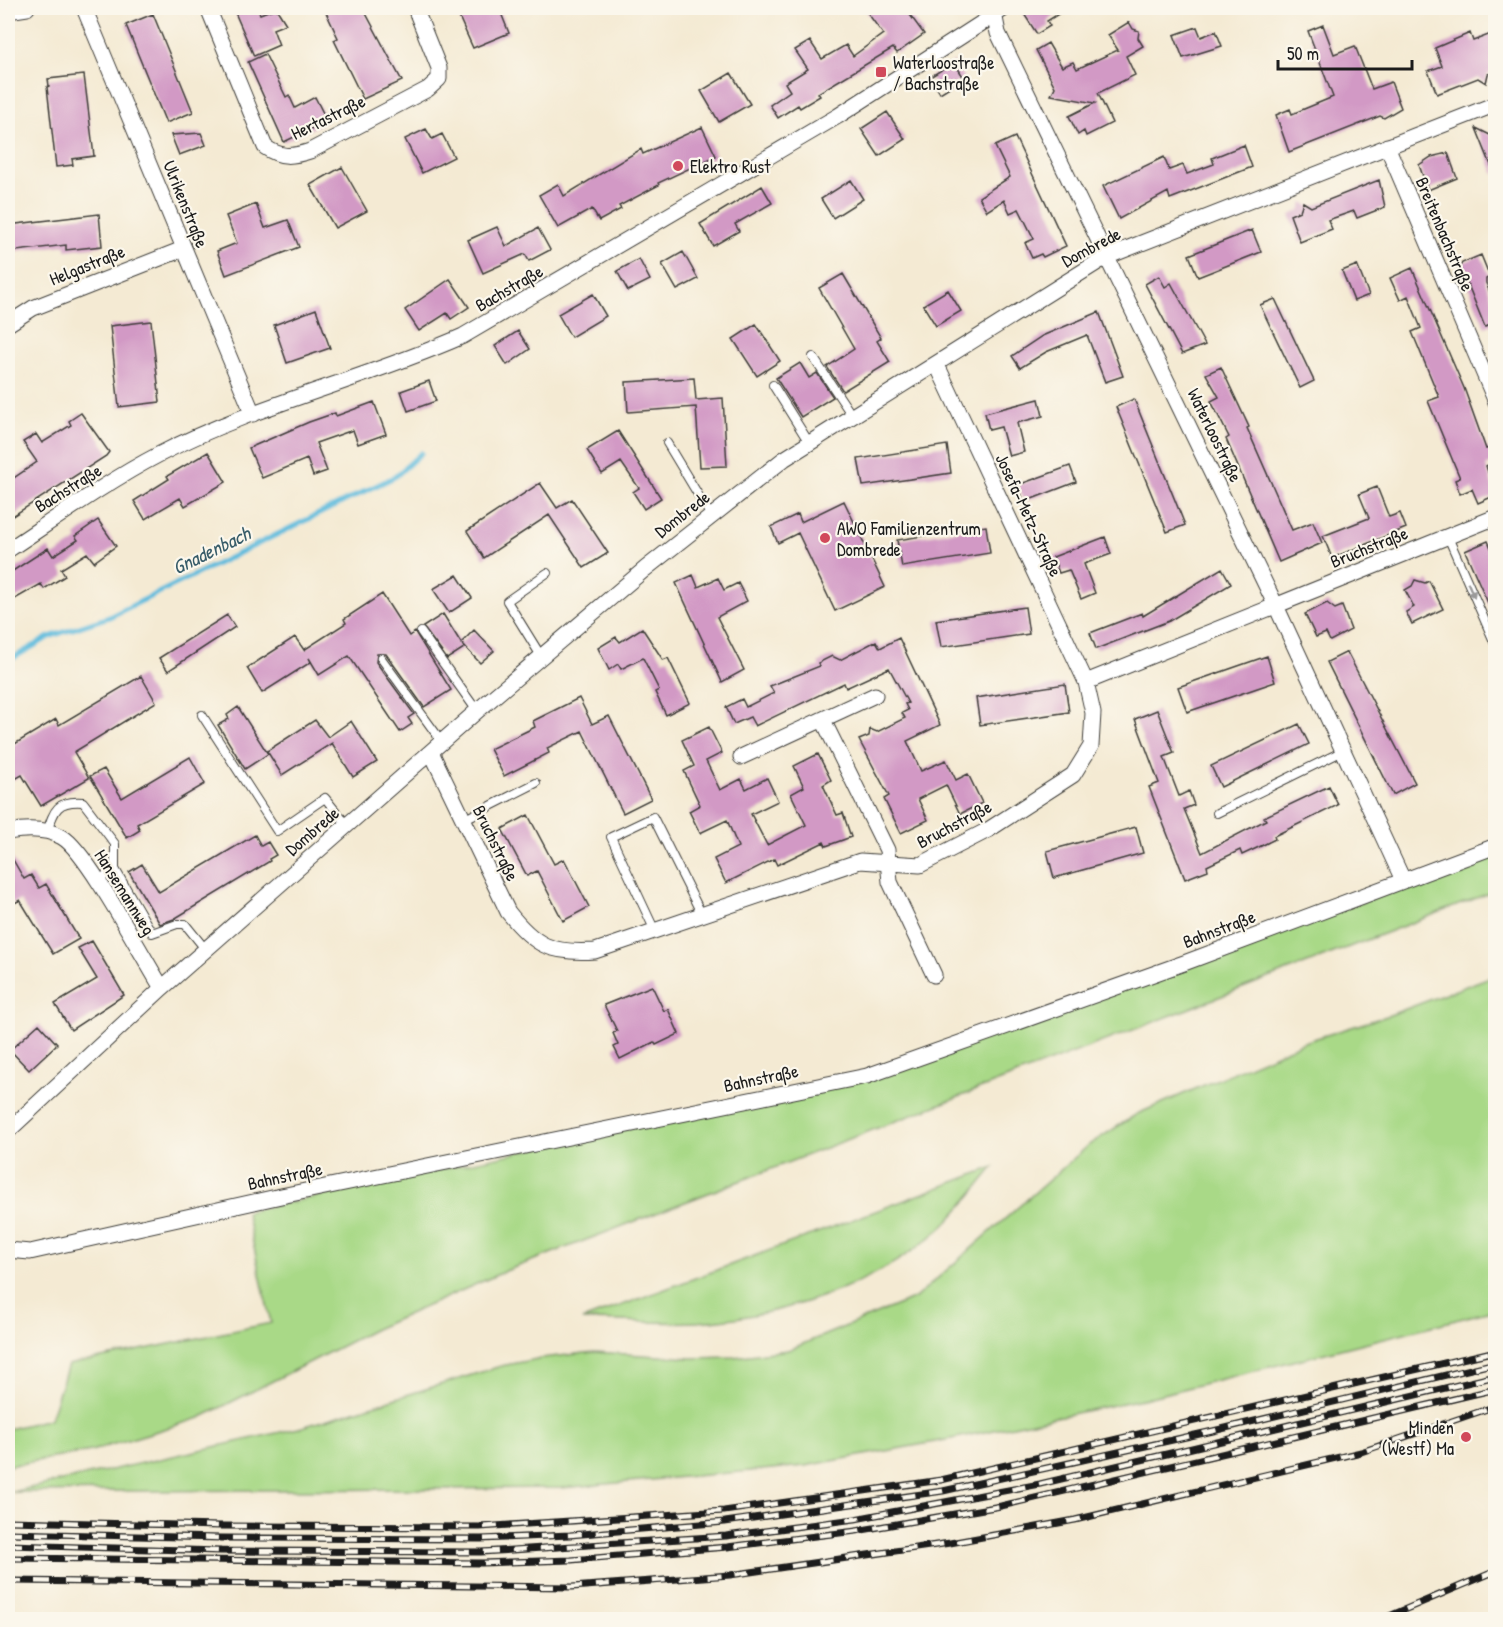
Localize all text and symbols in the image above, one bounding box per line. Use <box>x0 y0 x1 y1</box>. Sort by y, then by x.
scale bar <box>1278 33 1412 71</box>
text: 50 m <box>1287 41 1319 66</box>
place label: Waterloostraße / Bachstraße <box>893 50 995 96</box>
marker: Waterloostraße / Bachstraße <box>874 65 888 79</box>
street label: Hertastraße <box>287 88 369 146</box>
place label: Elektro Rust <box>690 154 771 179</box>
street label: Ulrikenstraße <box>157 157 215 251</box>
marker: Elektro Rust <box>671 159 685 173</box>
street label: Breitenbachstraße <box>1410 173 1480 295</box>
street label: Dombrede <box>1057 221 1125 273</box>
street label: Helgastraße <box>46 239 128 291</box>
street label: Bachstraße <box>470 259 548 317</box>
street label: Waterloostraße <box>1182 384 1248 486</box>
street label: Josefa-Metz-Straße <box>990 449 1068 581</box>
street label: Bachstraße <box>30 458 106 518</box>
street label: Dombrede <box>649 485 715 543</box>
place label: AWO Familienzentrum Dombrede <box>837 516 981 562</box>
water label: Gnadenbach <box>168 519 256 580</box>
street label: Bruchstraße <box>1326 520 1412 574</box>
marker: AWO Familienzentrum Dombrede <box>818 531 832 545</box>
one-way arrow <box>1467 582 1476 599</box>
street label: Bruchstraße <box>912 794 996 854</box>
street label: Dombrede <box>280 801 344 861</box>
street label: Bruchstraße <box>467 801 525 885</box>
street label: Hansemannweg <box>89 844 161 940</box>
street label: Bahnstraße <box>1179 904 1259 954</box>
street label: Bahnstraße <box>721 1058 801 1098</box>
street label: Bahnstraße <box>245 1156 325 1196</box>
place label: Minden (Westf) Ma <box>1382 1415 1454 1461</box>
marker: Minden (Westf) Ma <box>1459 1430 1473 1444</box>

